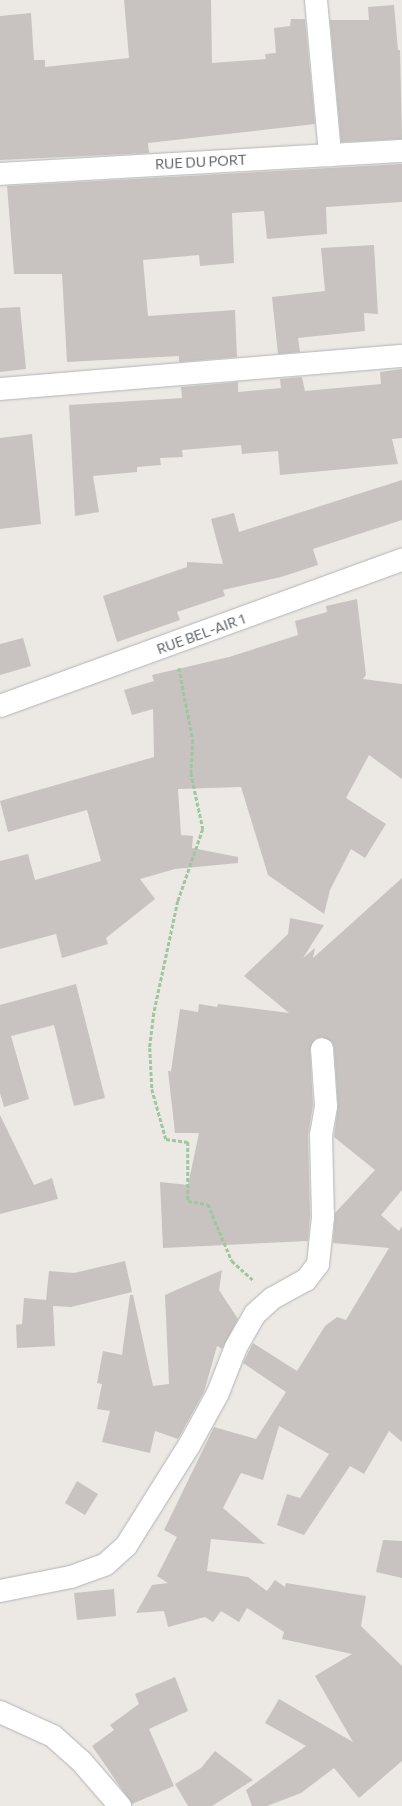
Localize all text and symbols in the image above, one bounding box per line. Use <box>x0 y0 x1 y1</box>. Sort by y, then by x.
street label: RUE DU PORT <box>155 151 247 173</box>
street label: RUE BEL-AIR 1 <box>154 610 248 658</box>

